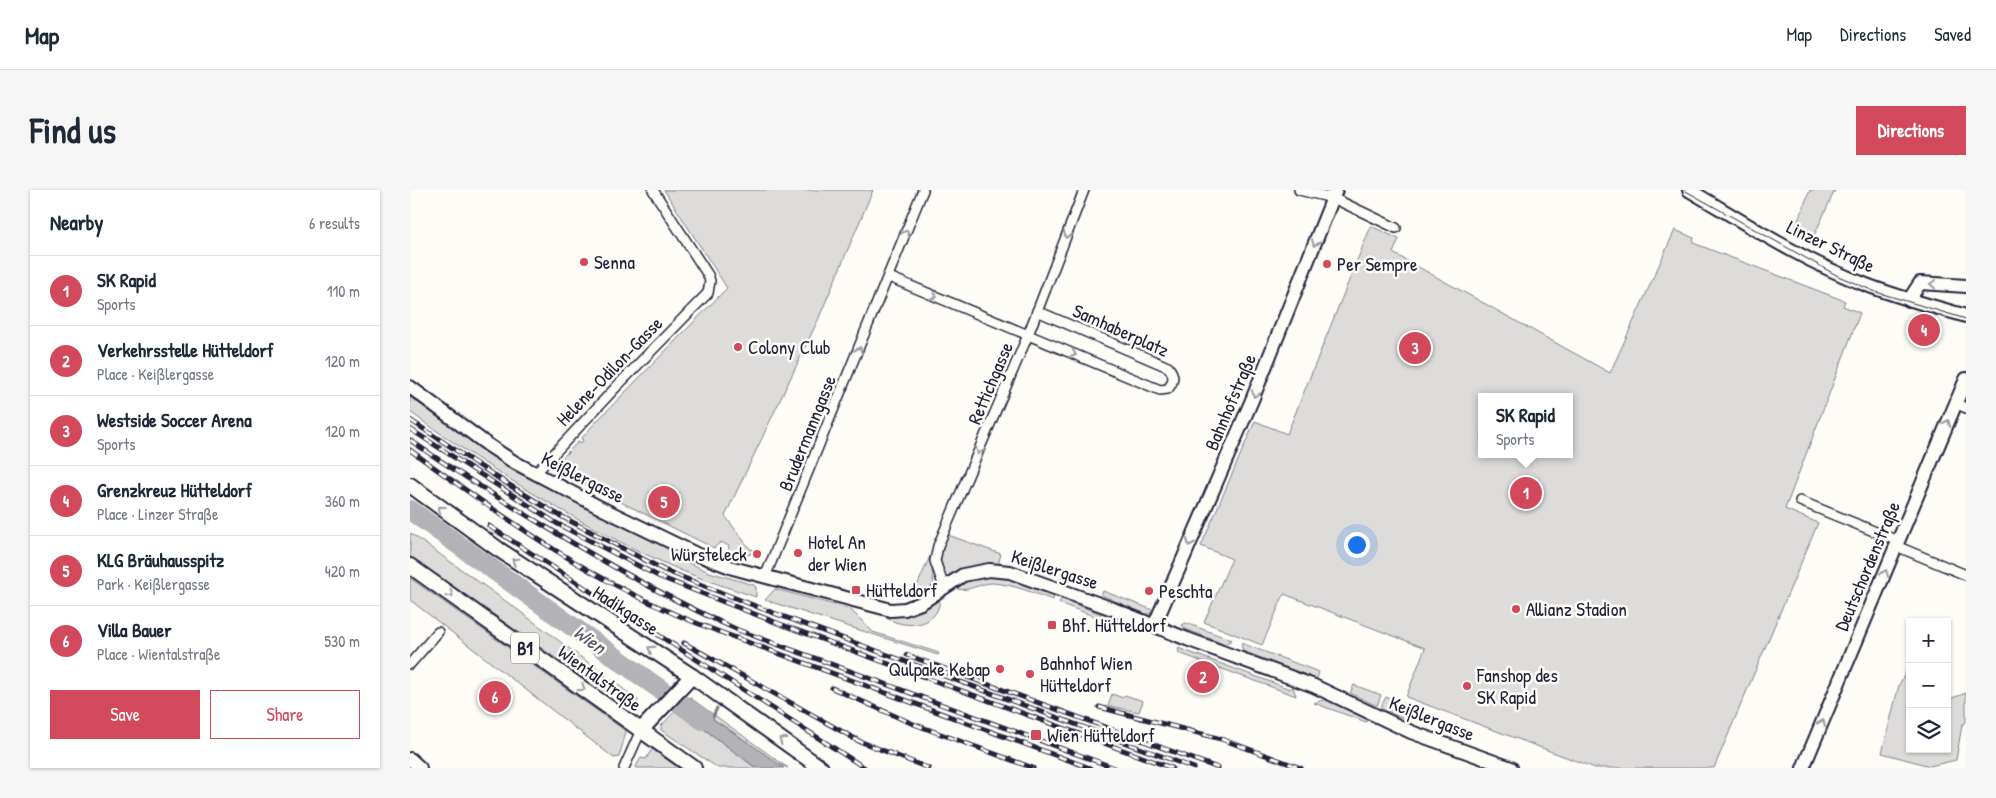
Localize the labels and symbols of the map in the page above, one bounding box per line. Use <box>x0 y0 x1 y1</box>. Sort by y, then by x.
street label: Linzer Straße <box>1783 214 1880 279</box>
one-way arrow <box>900 230 910 238</box>
one-way arrow <box>1063 231 1073 239</box>
one-way arrow <box>1311 239 1321 247</box>
place label: Senna <box>594 249 635 275</box>
place label: Per Sempre <box>1337 251 1418 277</box>
marker: Senna <box>578 256 590 268</box>
marker: Per Sempre <box>1321 258 1333 270</box>
one-way arrow <box>1929 278 1937 289</box>
one-way arrow <box>929 290 937 300</box>
street label: Samhaberplatz <box>1069 297 1173 363</box>
street label: Helene-Odilon-Gasse <box>550 310 668 431</box>
pin: 4 <box>1908 311 1940 349</box>
pin: 3 <box>1399 329 1431 367</box>
place label: Colony Club <box>748 334 831 360</box>
street label: Rettichgasse <box>961 337 1019 428</box>
marker: Colony Club <box>732 341 744 353</box>
one-way arrow <box>853 346 863 354</box>
one-way arrow <box>1068 348 1077 359</box>
street label: Bahnhofstraße <box>1198 349 1262 454</box>
street label: Brudermanngasse <box>772 371 842 495</box>
one-way arrow <box>1251 389 1261 398</box>
one-way arrow <box>1941 419 1952 428</box>
street label: Keißlergasse <box>537 445 629 509</box>
one-way arrow <box>975 446 986 455</box>
pin: 1 <box>1510 474 1542 512</box>
pin: 5 <box>648 483 680 521</box>
street label: Deutschordenstraße <box>1828 497 1906 635</box>
one-way arrow <box>438 506 447 514</box>
place label: Hotel An der Wien <box>808 529 867 577</box>
your location <box>1344 532 1370 558</box>
one-way arrow <box>1185 538 1196 547</box>
place label: Würsteleck <box>671 541 747 567</box>
street label: Keißlergasse <box>1008 543 1102 595</box>
marker: Hotel An der Wien <box>792 547 804 559</box>
marker: Würsteleck <box>751 548 763 560</box>
one-way arrow <box>511 557 520 567</box>
one-way arrow <box>1878 569 1889 578</box>
place label: Hütteldorf <box>866 577 938 603</box>
place label: Peschta <box>1159 578 1213 604</box>
street label: Hadikgasse <box>588 579 664 641</box>
marker: Hütteldorf <box>850 584 862 596</box>
marker: Peschta <box>1143 585 1155 597</box>
one-way arrow <box>444 588 454 597</box>
place label: Allianz Stadion <box>1526 596 1627 622</box>
marker: Allianz Stadion <box>1510 603 1522 615</box>
place label: Bhf. Hütteldorf <box>1062 612 1166 638</box>
water label: Wien <box>568 618 613 661</box>
marker: Bhf. Hütteldorf <box>1046 619 1058 631</box>
road number: B1 <box>511 632 539 663</box>
street label: Wientalstraße <box>553 639 647 717</box>
one-way arrow <box>648 646 657 655</box>
place label: Bahnhof Wien Hütteldorf <box>1040 650 1133 698</box>
place label: Qulpake Kebap <box>889 656 990 682</box>
pin: 2 <box>1187 658 1219 696</box>
place label: Fanshop des SK Rapid <box>1476 662 1558 710</box>
marker: Qulpake Kebap <box>994 663 1006 675</box>
marker: Bahnhof Wien Hütteldorf <box>1024 668 1036 680</box>
pin: 6 <box>479 678 511 716</box>
marker: Fanshop des SK Rapid <box>1461 680 1473 692</box>
one-way arrow <box>576 682 586 691</box>
street label: Keißlergasse <box>1385 689 1479 747</box>
one-way arrow <box>1816 719 1826 728</box>
place label: Wien Hütteldorf <box>1047 722 1155 748</box>
marker: Wien Hütteldorf <box>1029 728 1043 742</box>
one-way arrow <box>779 737 788 745</box>

